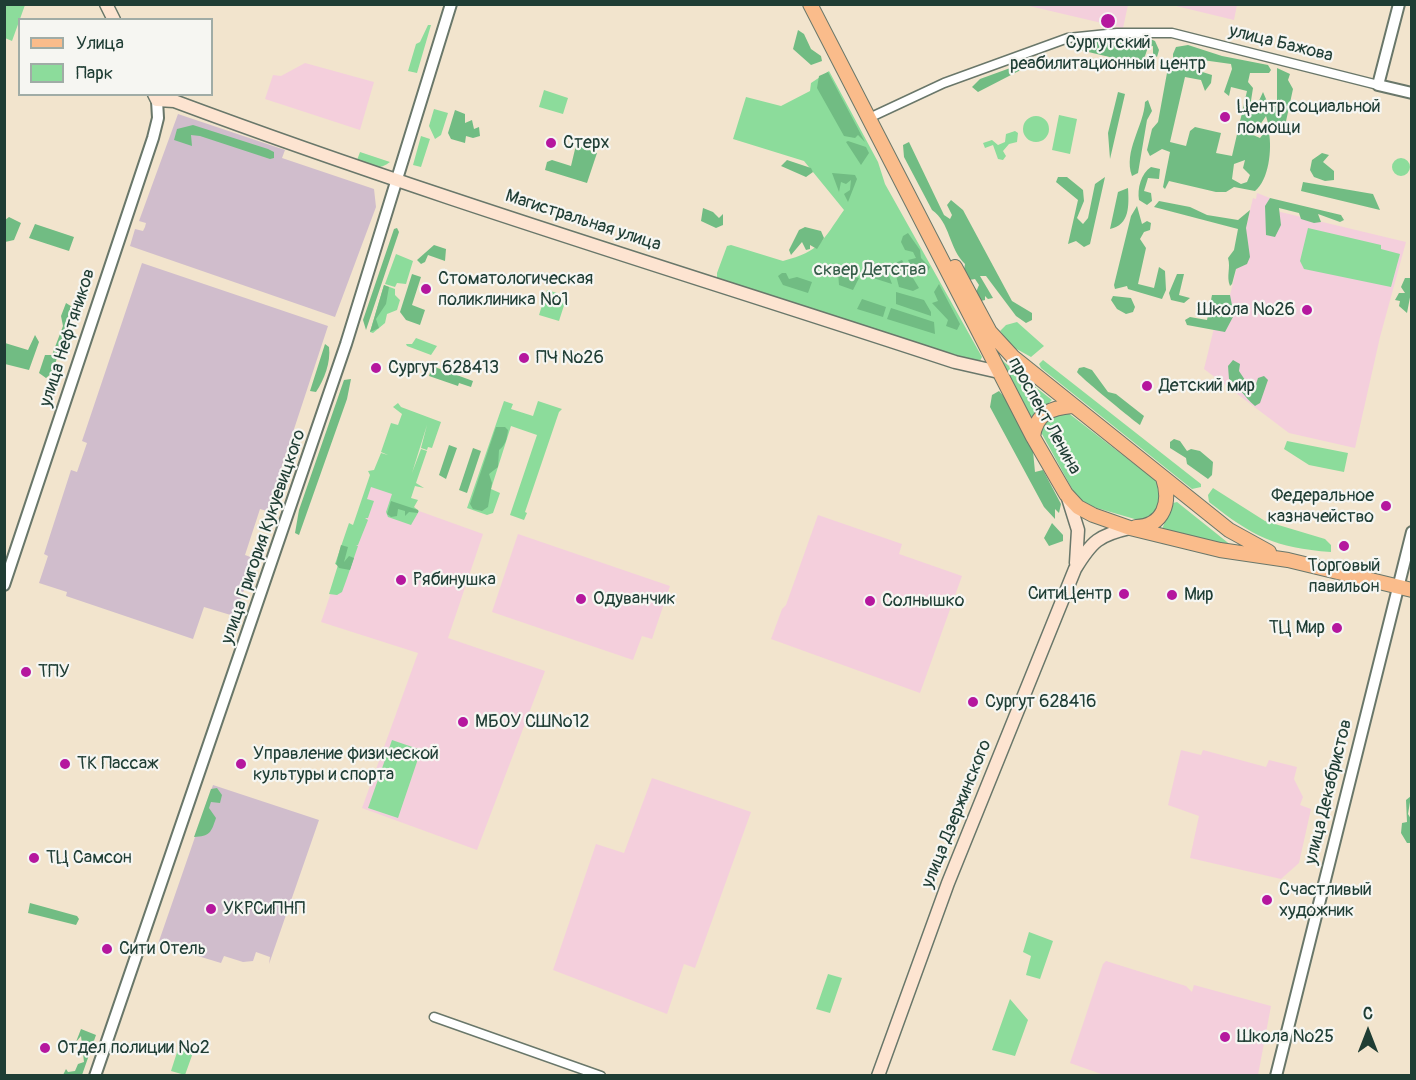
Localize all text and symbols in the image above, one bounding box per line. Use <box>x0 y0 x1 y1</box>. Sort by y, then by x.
marker: Сургутский реабилитационный центр <box>1099 12 1117 30</box>
legend <box>18 18 213 96</box>
street label: улица Бажова <box>1227 21 1335 67</box>
text: Улица <box>76 32 124 55</box>
place label: Сургутский реабилитационный центр <box>1010 32 1206 74</box>
text: Парк <box>76 62 113 85</box>
place label: Центр социальной помощи <box>1237 96 1381 138</box>
marker: Центр социальной помощи <box>1218 110 1232 124</box>
place label: Стерх <box>563 132 609 154</box>
marker: Стерх <box>544 136 558 150</box>
street label: Магистральная улица <box>502 186 664 256</box>
park label: сквер Детства <box>814 259 926 281</box>
street label: улица Нефтяников <box>35 266 101 410</box>
place label: Стоматологическая поликлиника №1 <box>438 268 593 310</box>
marker: Стоматологическая поликлиника №1 <box>419 282 433 296</box>
place label: Школа №26 <box>1197 299 1295 321</box>
marker: Школа №26 <box>1300 303 1314 317</box>
place label: ПЧ №26 <box>536 347 604 369</box>
marker: ПЧ №26 <box>517 351 531 365</box>
street label: проспект Ленина <box>1003 354 1085 478</box>
place label: Сургут 628413 <box>388 357 499 379</box>
marker: Сургут 628413 <box>369 361 383 375</box>
place label: Детский мир <box>1159 375 1255 397</box>
marker: Детский мир <box>1140 379 1154 393</box>
street label: улица Григория Кукуевицкого <box>217 427 311 647</box>
place label: Федеральное казначейство <box>1267 485 1374 528</box>
marker: Федеральное казначейство <box>1379 499 1393 513</box>
marker: Торговый павильон <box>1337 539 1351 553</box>
place label: Торговый павильон <box>1307 555 1381 598</box>
place label: Рябинушка <box>413 569 496 591</box>
marker: Рябинушка <box>394 573 408 587</box>
place label: СитиЦентр <box>1028 583 1112 605</box>
place label: Мир <box>1184 584 1213 606</box>
marker: СитиЦентр <box>1117 587 1131 601</box>
place label: Одуванчик <box>593 588 676 610</box>
marker: Мир <box>1165 588 1179 602</box>
place label: Солнышко <box>882 590 964 612</box>
marker: Одуванчик <box>574 592 588 606</box>
marker: Солнышко <box>863 594 877 608</box>
place label: ТЦ Мир <box>1269 617 1325 639</box>
marker: ТЦ Мир <box>1330 621 1344 635</box>
place label: ТПУ <box>38 661 70 683</box>
marker: ТПУ <box>19 665 33 679</box>
place label: Сургут 628416 <box>985 691 1097 713</box>
marker: Сургут 628416 <box>966 695 980 709</box>
place label: МБОУ СШ№12 <box>475 711 590 733</box>
marker: МБОУ СШ№12 <box>456 715 470 729</box>
street label: улица Декабристов <box>1301 717 1357 867</box>
street label: улица Дзержинского <box>917 737 997 891</box>
place label: Управление физической культуры и спорта <box>253 743 439 786</box>
place label: ТК Пассаж <box>77 753 159 775</box>
marker: ТК Пассаж <box>58 757 72 771</box>
marker: Управление физической культуры и спорта <box>234 757 248 771</box>
place label: ТЦ Самсон <box>46 847 132 869</box>
marker: ТЦ Самсон <box>27 851 41 865</box>
place label: Счастливый художник <box>1279 879 1372 922</box>
marker: Счастливый художник <box>1260 893 1274 907</box>
place label: УКРСиПНП <box>223 898 305 920</box>
marker: УКРСиПНП <box>204 902 218 916</box>
place label: Сити Отель <box>119 938 206 960</box>
marker: Сити Отель <box>100 942 114 956</box>
north arrow <box>1338 1002 1398 1062</box>
text: С <box>1363 1004 1373 1024</box>
place label: Школа №25 <box>1237 1026 1334 1048</box>
marker: Школа №25 <box>1218 1030 1232 1044</box>
place label: Отдел полиции №2 <box>57 1037 210 1059</box>
marker: Отдел полиции №2 <box>38 1041 52 1055</box>

